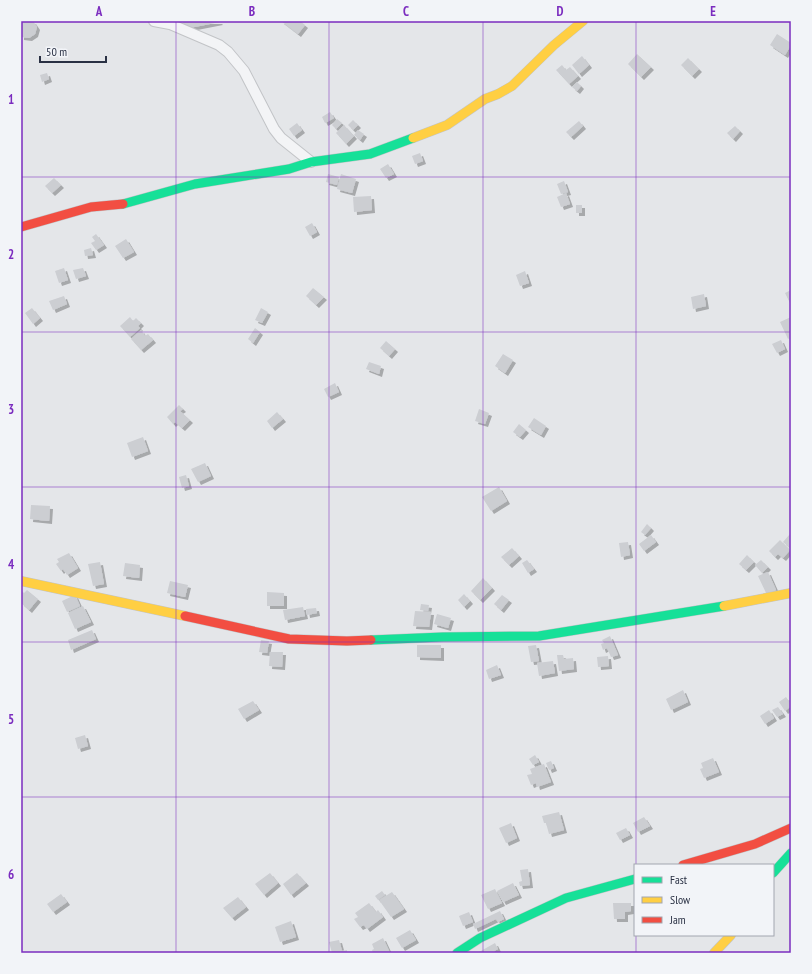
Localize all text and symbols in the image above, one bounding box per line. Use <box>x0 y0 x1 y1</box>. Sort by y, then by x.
text: A <box>95 3 103 20</box>
text: B <box>249 3 255 20</box>
text: C <box>403 3 409 20</box>
text: D <box>557 3 564 20</box>
text: E <box>710 3 716 20</box>
scale bar <box>40 38 106 64</box>
text: 50 m <box>46 44 67 59</box>
text: 1 <box>8 91 14 108</box>
text: 2 <box>8 246 14 263</box>
text: 3 <box>8 401 14 418</box>
text: 4 <box>8 556 15 573</box>
text: 5 <box>8 711 14 728</box>
legend <box>634 864 774 936</box>
text: 6 <box>8 866 14 883</box>
text: Fast <box>670 872 688 887</box>
text: Slow <box>670 892 691 907</box>
text: Jam <box>669 912 686 927</box>

